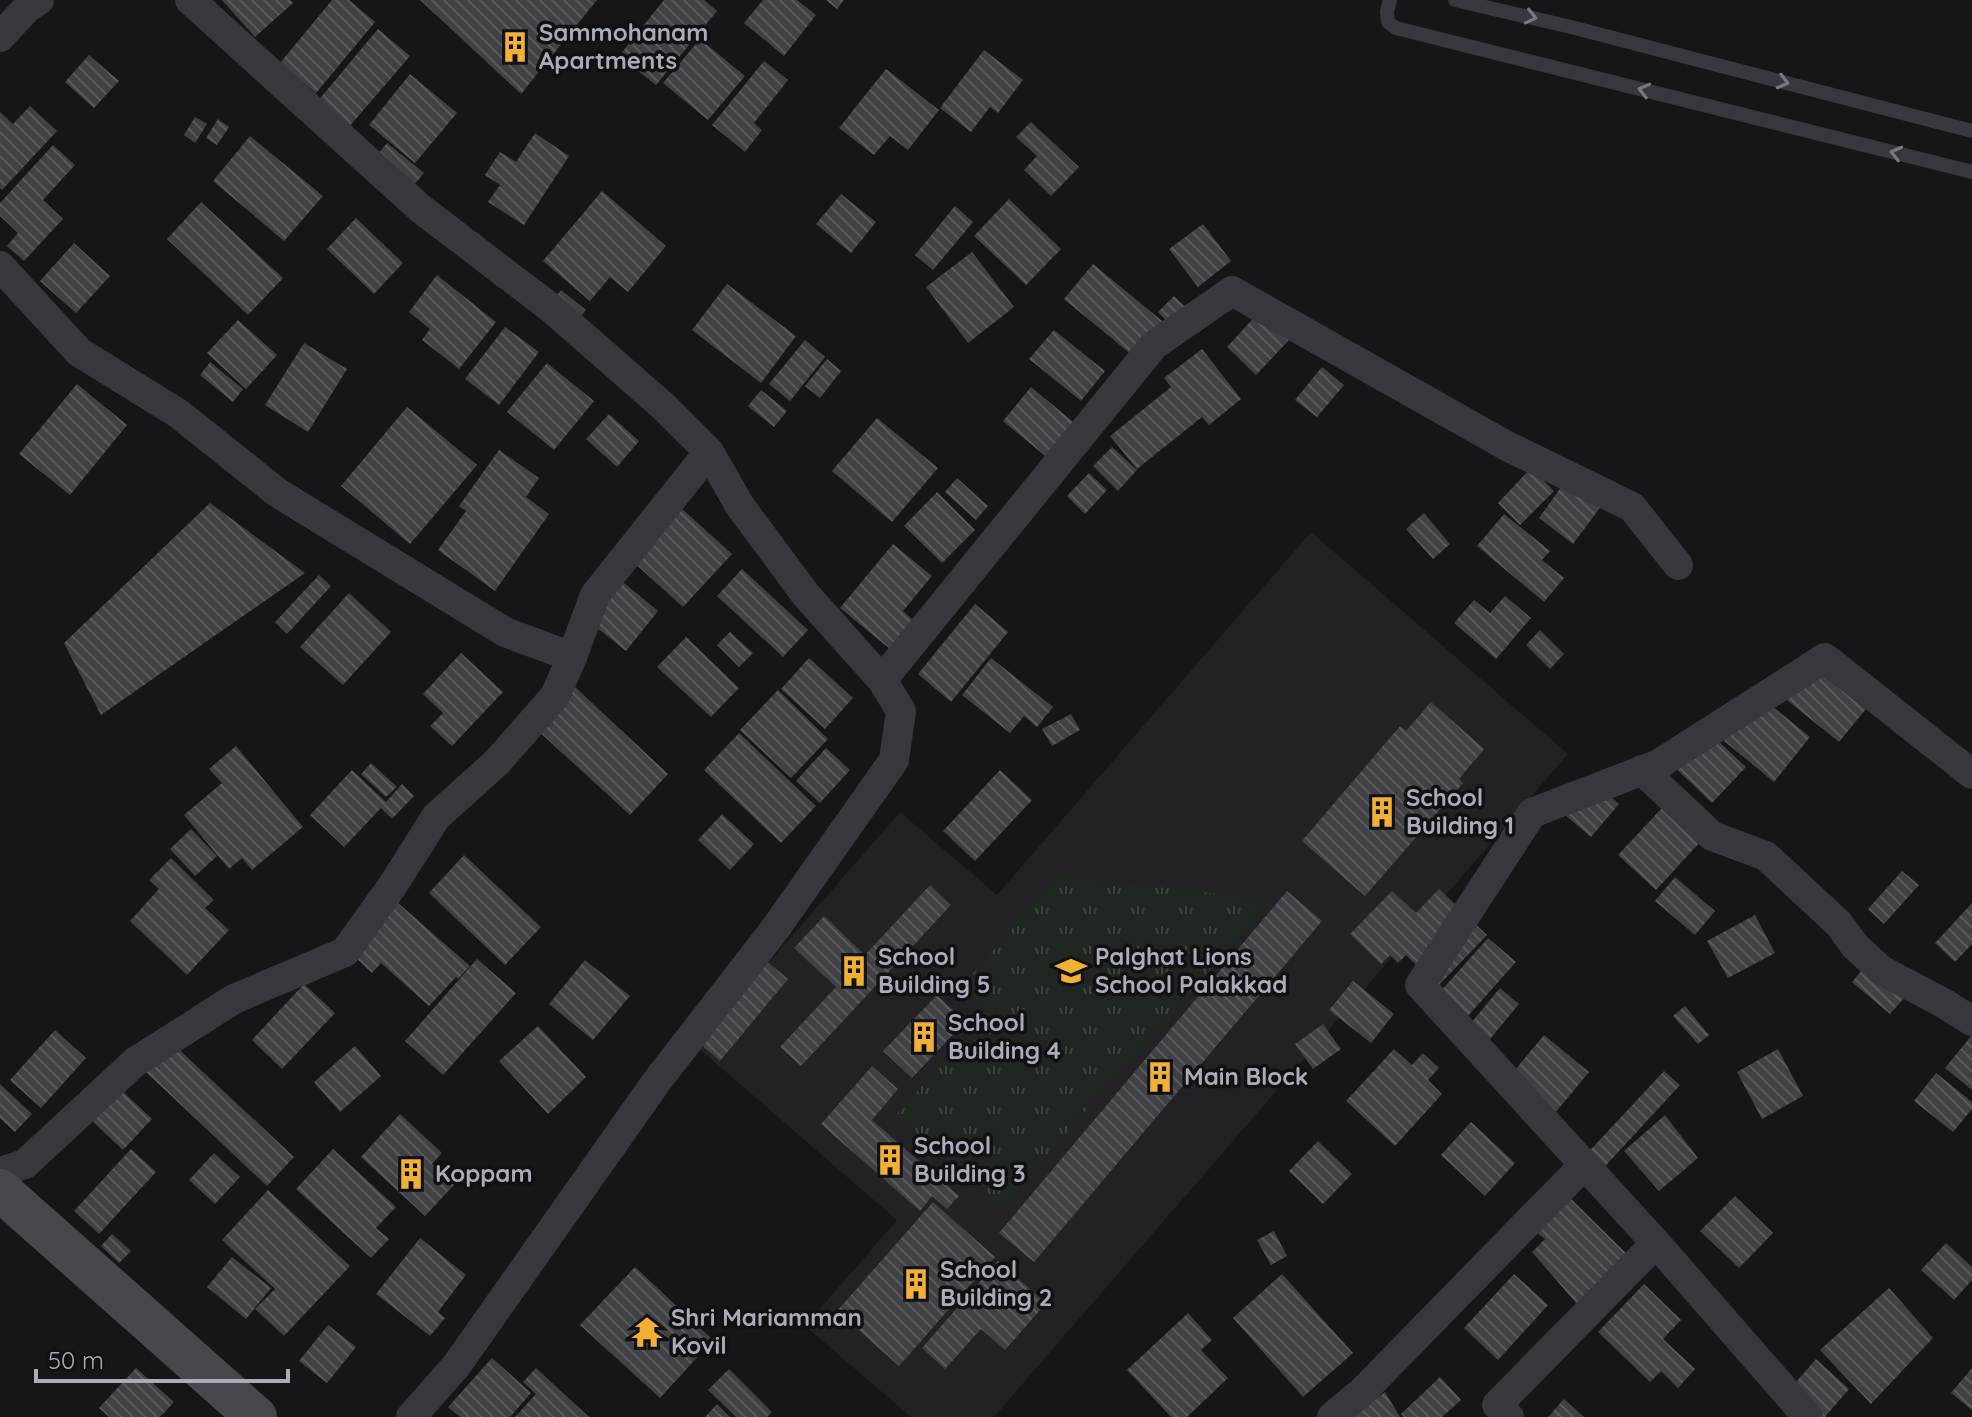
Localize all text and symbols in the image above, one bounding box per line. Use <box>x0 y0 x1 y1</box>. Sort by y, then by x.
one-way arrow <box>1524 8 1537 25</box>
place label: Sammohanam Apartments <box>539 17 708 75</box>
building icon: Sammohanam Apartments <box>498 30 532 64</box>
one-way arrow <box>1775 72 1789 89</box>
one-way arrow <box>1638 83 1651 100</box>
one-way arrow <box>1890 146 1904 163</box>
place label: School Building 1 <box>1406 782 1514 840</box>
building icon: School Building 1 <box>1365 795 1399 829</box>
place label: School Building 5 <box>878 941 991 999</box>
place label: Palghat Lions School Palakkad <box>1095 941 1287 999</box>
building icon: School Building 5 <box>837 954 871 988</box>
school or university icon: Palghat Lions School Palakkad <box>1054 954 1088 988</box>
place label: School Building 4 <box>948 1007 1061 1065</box>
building icon: School Building 4 <box>907 1020 941 1054</box>
building icon: Main Block <box>1143 1060 1177 1094</box>
place label: Main Block <box>1184 1061 1308 1091</box>
place label: School Building 3 <box>914 1130 1026 1188</box>
building icon: School Building 3 <box>873 1143 907 1177</box>
building icon: Koppam <box>394 1157 428 1191</box>
place label: Koppam <box>435 1158 533 1188</box>
place label: School Building 2 <box>940 1254 1052 1312</box>
building icon: School Building 2 <box>899 1267 933 1301</box>
place label: Shri Mariamman Kovil <box>671 1302 862 1360</box>
temple icon: Shri Mariamman Kovil <box>630 1315 664 1349</box>
scale bar <box>36 1333 288 1383</box>
text: 50 m <box>48 1345 104 1375</box>

